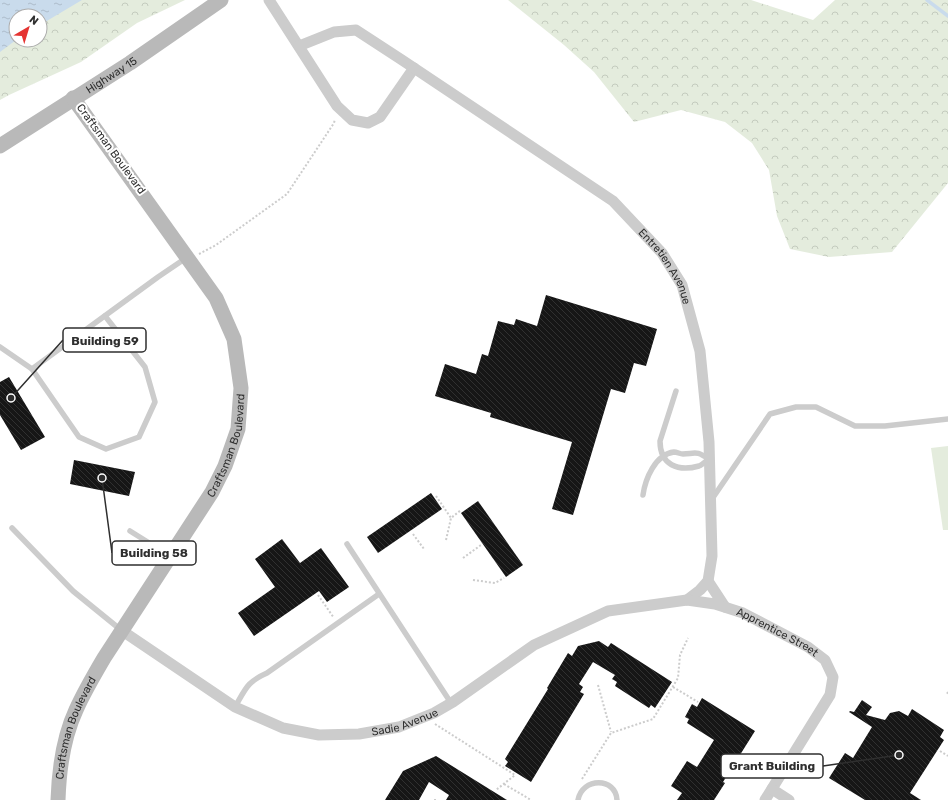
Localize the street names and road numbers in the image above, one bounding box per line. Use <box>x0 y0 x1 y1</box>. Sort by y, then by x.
street label: Highway 15 <box>83 54 140 96</box>
street label: Craftsman Boulevard <box>74 101 148 197</box>
street label: Entretien Avenue <box>636 226 693 306</box>
street label: Craftsman Boulevard <box>204 393 247 499</box>
street label: Apprentice Street <box>735 605 822 659</box>
street label: Craftsman Boulevard <box>53 674 98 780</box>
street label: Sadie Avenue <box>370 706 440 738</box>

